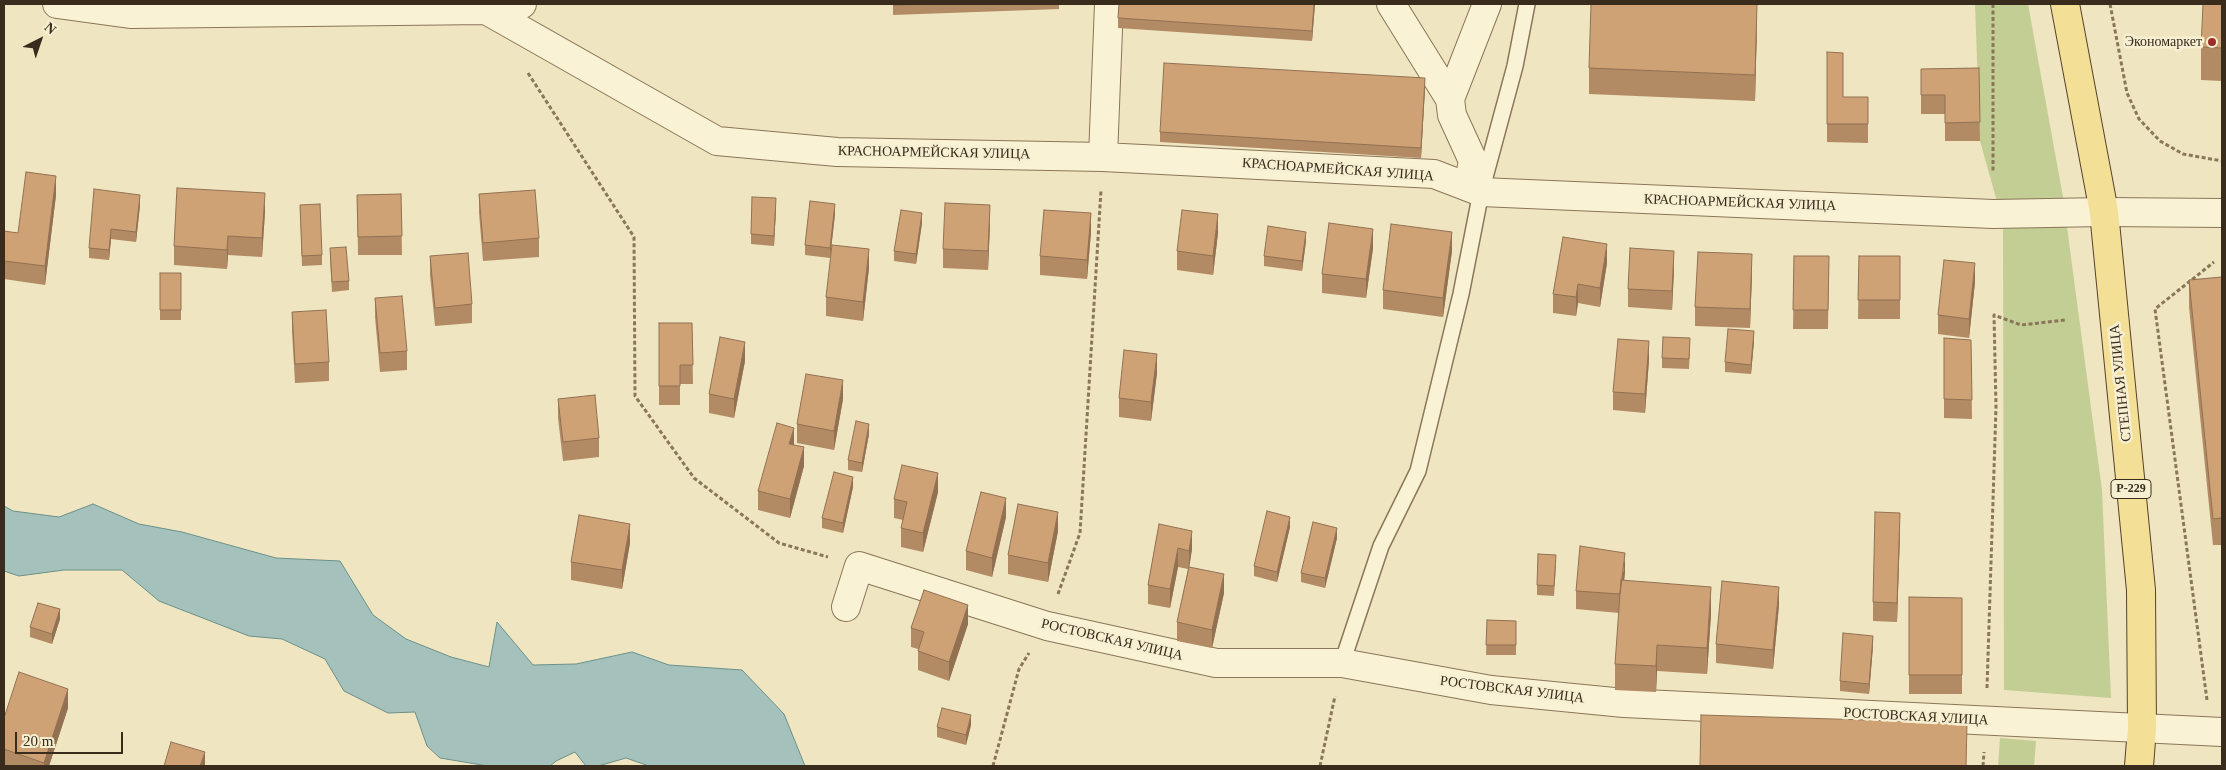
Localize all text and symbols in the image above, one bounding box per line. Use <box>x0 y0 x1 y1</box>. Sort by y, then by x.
north arrow <box>15 15 65 65</box>
text: N <box>41 19 59 37</box>
place label: Экономаркет <box>2125 34 2202 50</box>
marker: Экономаркет <box>2206 36 2218 48</box>
street label: КРАСНОАРМЕЙСКАЯ УЛИЦА <box>838 143 1030 163</box>
street label: КРАСНОАРМЕЙСКАЯ УЛИЦА <box>1241 155 1435 185</box>
street label: КРАСНОАРМЕЙСКАЯ УЛИЦА <box>1644 191 1836 215</box>
street label: СТЕПНАЯ УЛИЦА <box>2106 324 2136 442</box>
road number: Р-229 <box>2111 479 2151 498</box>
street label: РОСТОВСКАЯ УЛИЦА <box>1039 615 1185 665</box>
street label: РОСТОВСКАЯ УЛИЦА <box>1439 673 1585 707</box>
street label: РОСТОВСКАЯ УЛИЦА <box>1843 705 1989 729</box>
scale bar <box>18 722 125 754</box>
text: 20 m <box>23 733 53 749</box>

